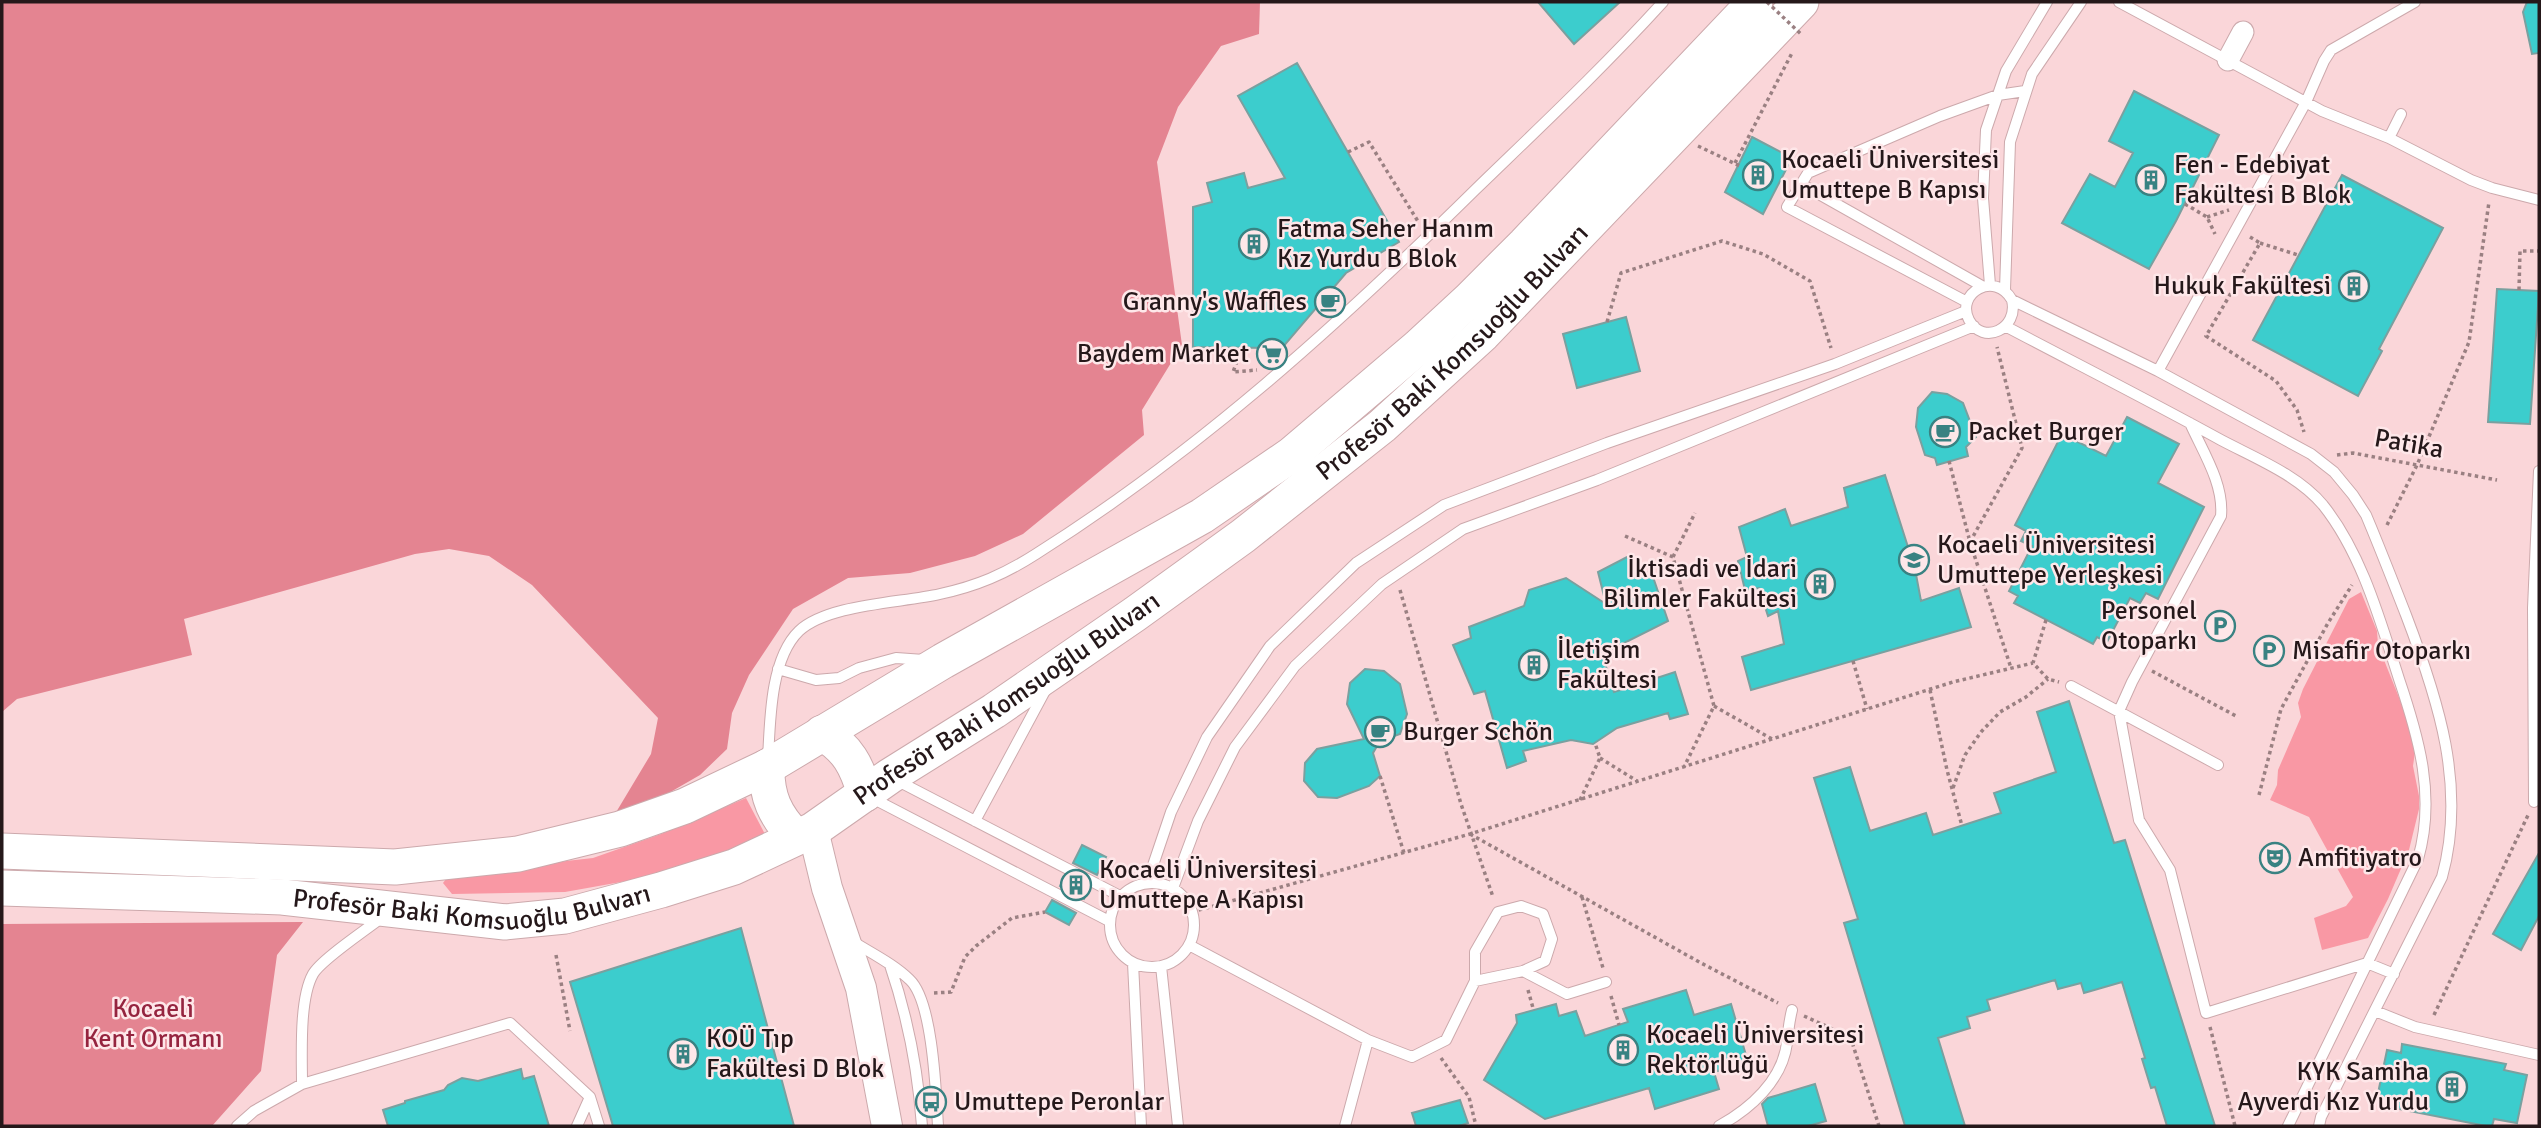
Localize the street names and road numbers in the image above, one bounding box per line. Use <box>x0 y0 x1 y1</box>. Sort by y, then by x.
street label: Profesör Baki Komsuoğlu Bulvarı <box>1310 218 1596 488</box>
street label: Patika <box>2372 422 2446 466</box>
street label: Profesör Baki Komsuoğlu Bulvarı <box>847 585 1166 813</box>
street label: Profesör Baki Komsuoğlu Bulvarı <box>291 878 654 938</box>

